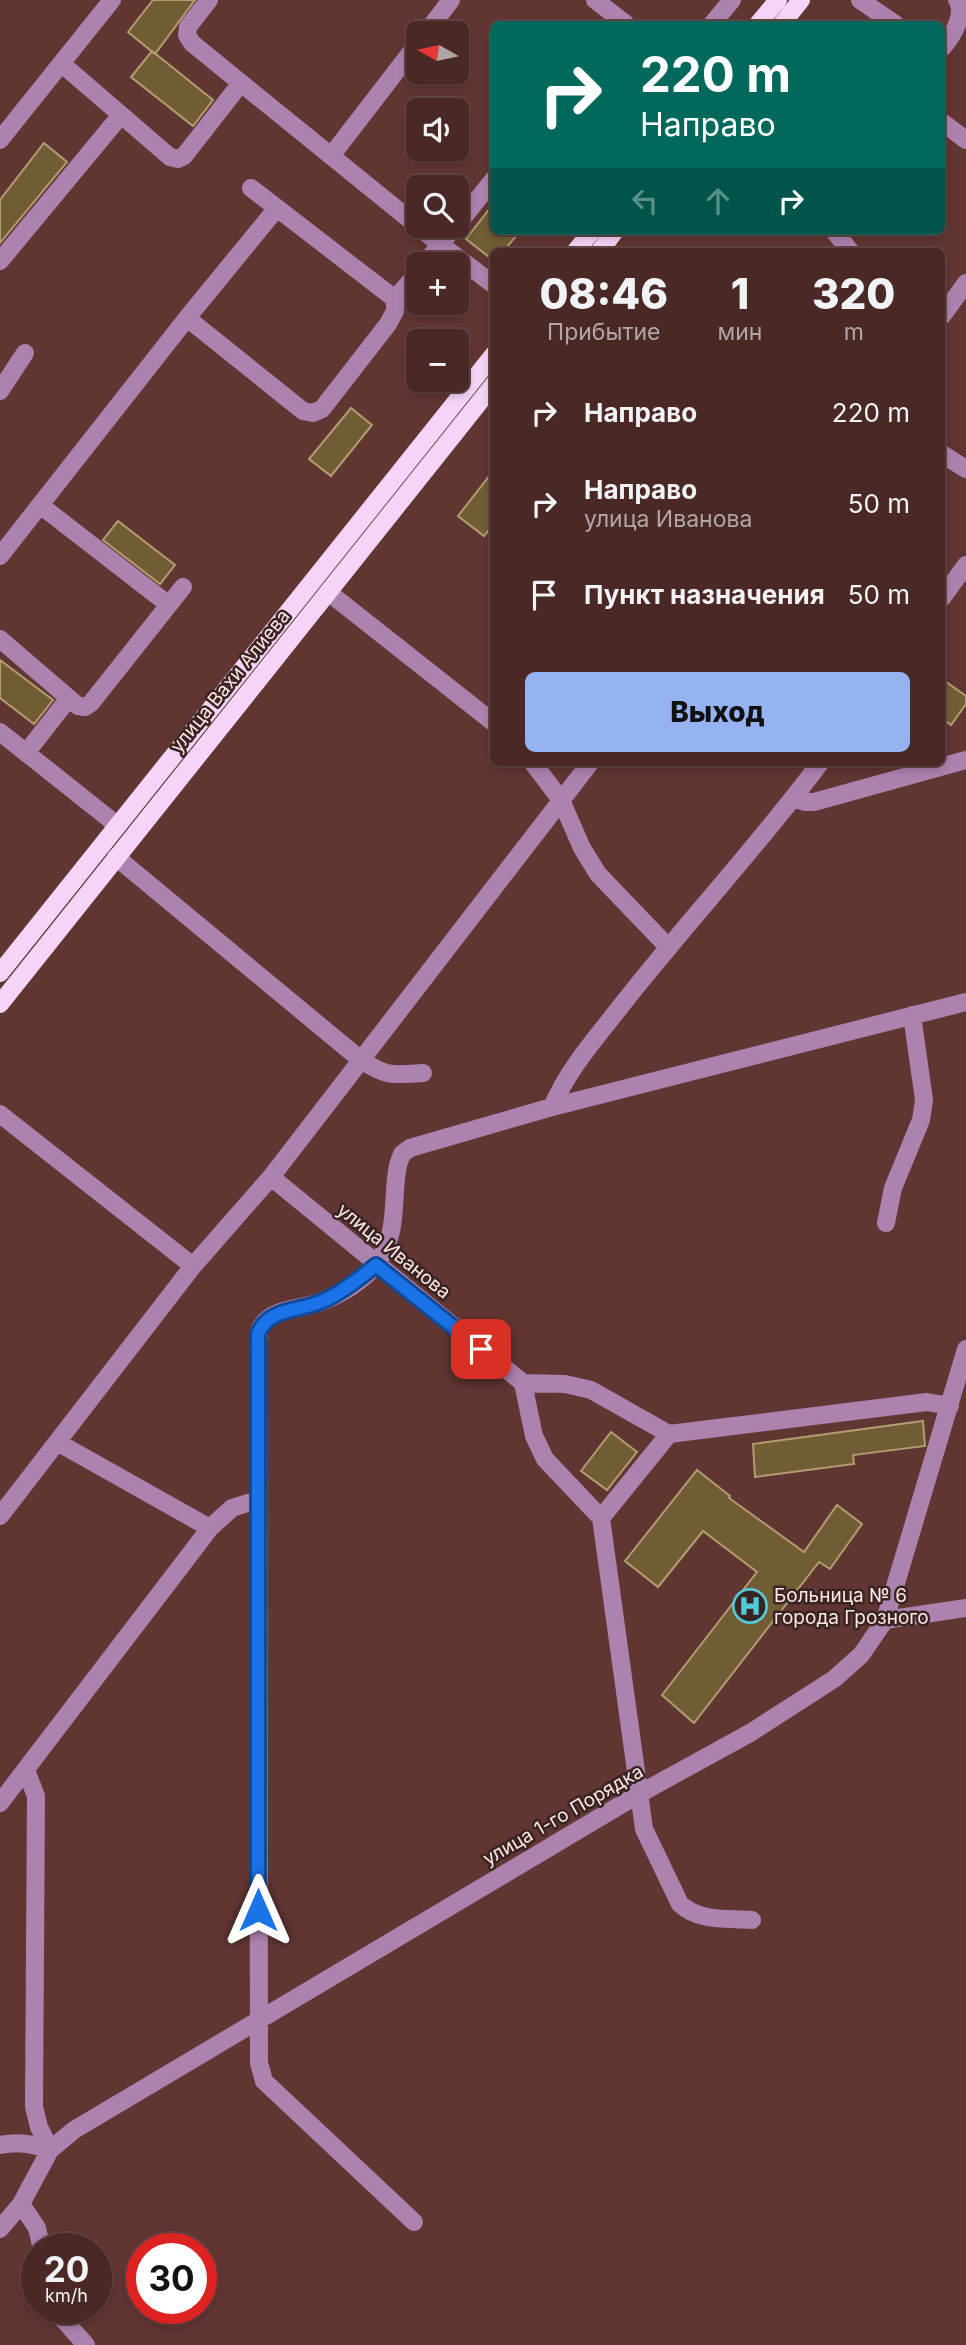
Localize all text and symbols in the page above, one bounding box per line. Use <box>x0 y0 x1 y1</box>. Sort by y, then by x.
north arrow <box>406 21 469 84</box>
map controls <box>406 21 469 392</box>
text: 220 m <box>640 45 791 104</box>
icon: right <box>525 49 616 140</box>
button: sound <box>406 98 469 161</box>
text: Направо <box>640 105 776 144</box>
button: search <box>406 175 469 238</box>
icon: left <box>626 182 664 220</box>
icon: ahead <box>699 182 737 220</box>
icon: right <box>772 182 810 220</box>
button: + <box>406 252 469 315</box>
text: 08:46 <box>540 268 668 319</box>
text: 1 <box>731 268 749 319</box>
text: 320 <box>812 268 895 319</box>
text: Прибытие <box>547 318 660 346</box>
text: мин <box>718 318 762 346</box>
text: m <box>844 318 864 346</box>
button: − <box>406 329 469 392</box>
icon: right <box>525 394 563 432</box>
text: Направо <box>584 397 697 428</box>
text: 220 m <box>832 397 910 428</box>
text: Направо <box>584 474 697 505</box>
icon: right <box>525 485 563 523</box>
text: 50 m <box>848 488 910 519</box>
text: улица Иванова <box>584 505 752 533</box>
icon: arrive <box>525 576 563 614</box>
text: Пункт назначения <box>584 579 825 610</box>
text: 50 m <box>848 579 910 610</box>
street label: улица Вахи Алиева <box>165 605 295 757</box>
button: Выход <box>525 672 910 752</box>
street label: улица Иванова <box>333 1198 455 1304</box>
pin <box>451 1319 511 1379</box>
icon: arrive <box>462 1330 500 1368</box>
place label: Больница № 6 города Грозного <box>774 1584 929 1629</box>
hospital icon: Больница № 6 города Грозного <box>731 1587 769 1625</box>
street label: улица 1-го Порядка <box>479 1760 647 1870</box>
position arrow <box>221 1873 295 1947</box>
speed limit sign: 30 <box>126 2233 217 2324</box>
text: 20 <box>44 2248 89 2290</box>
text: km/h <box>45 2285 88 2306</box>

